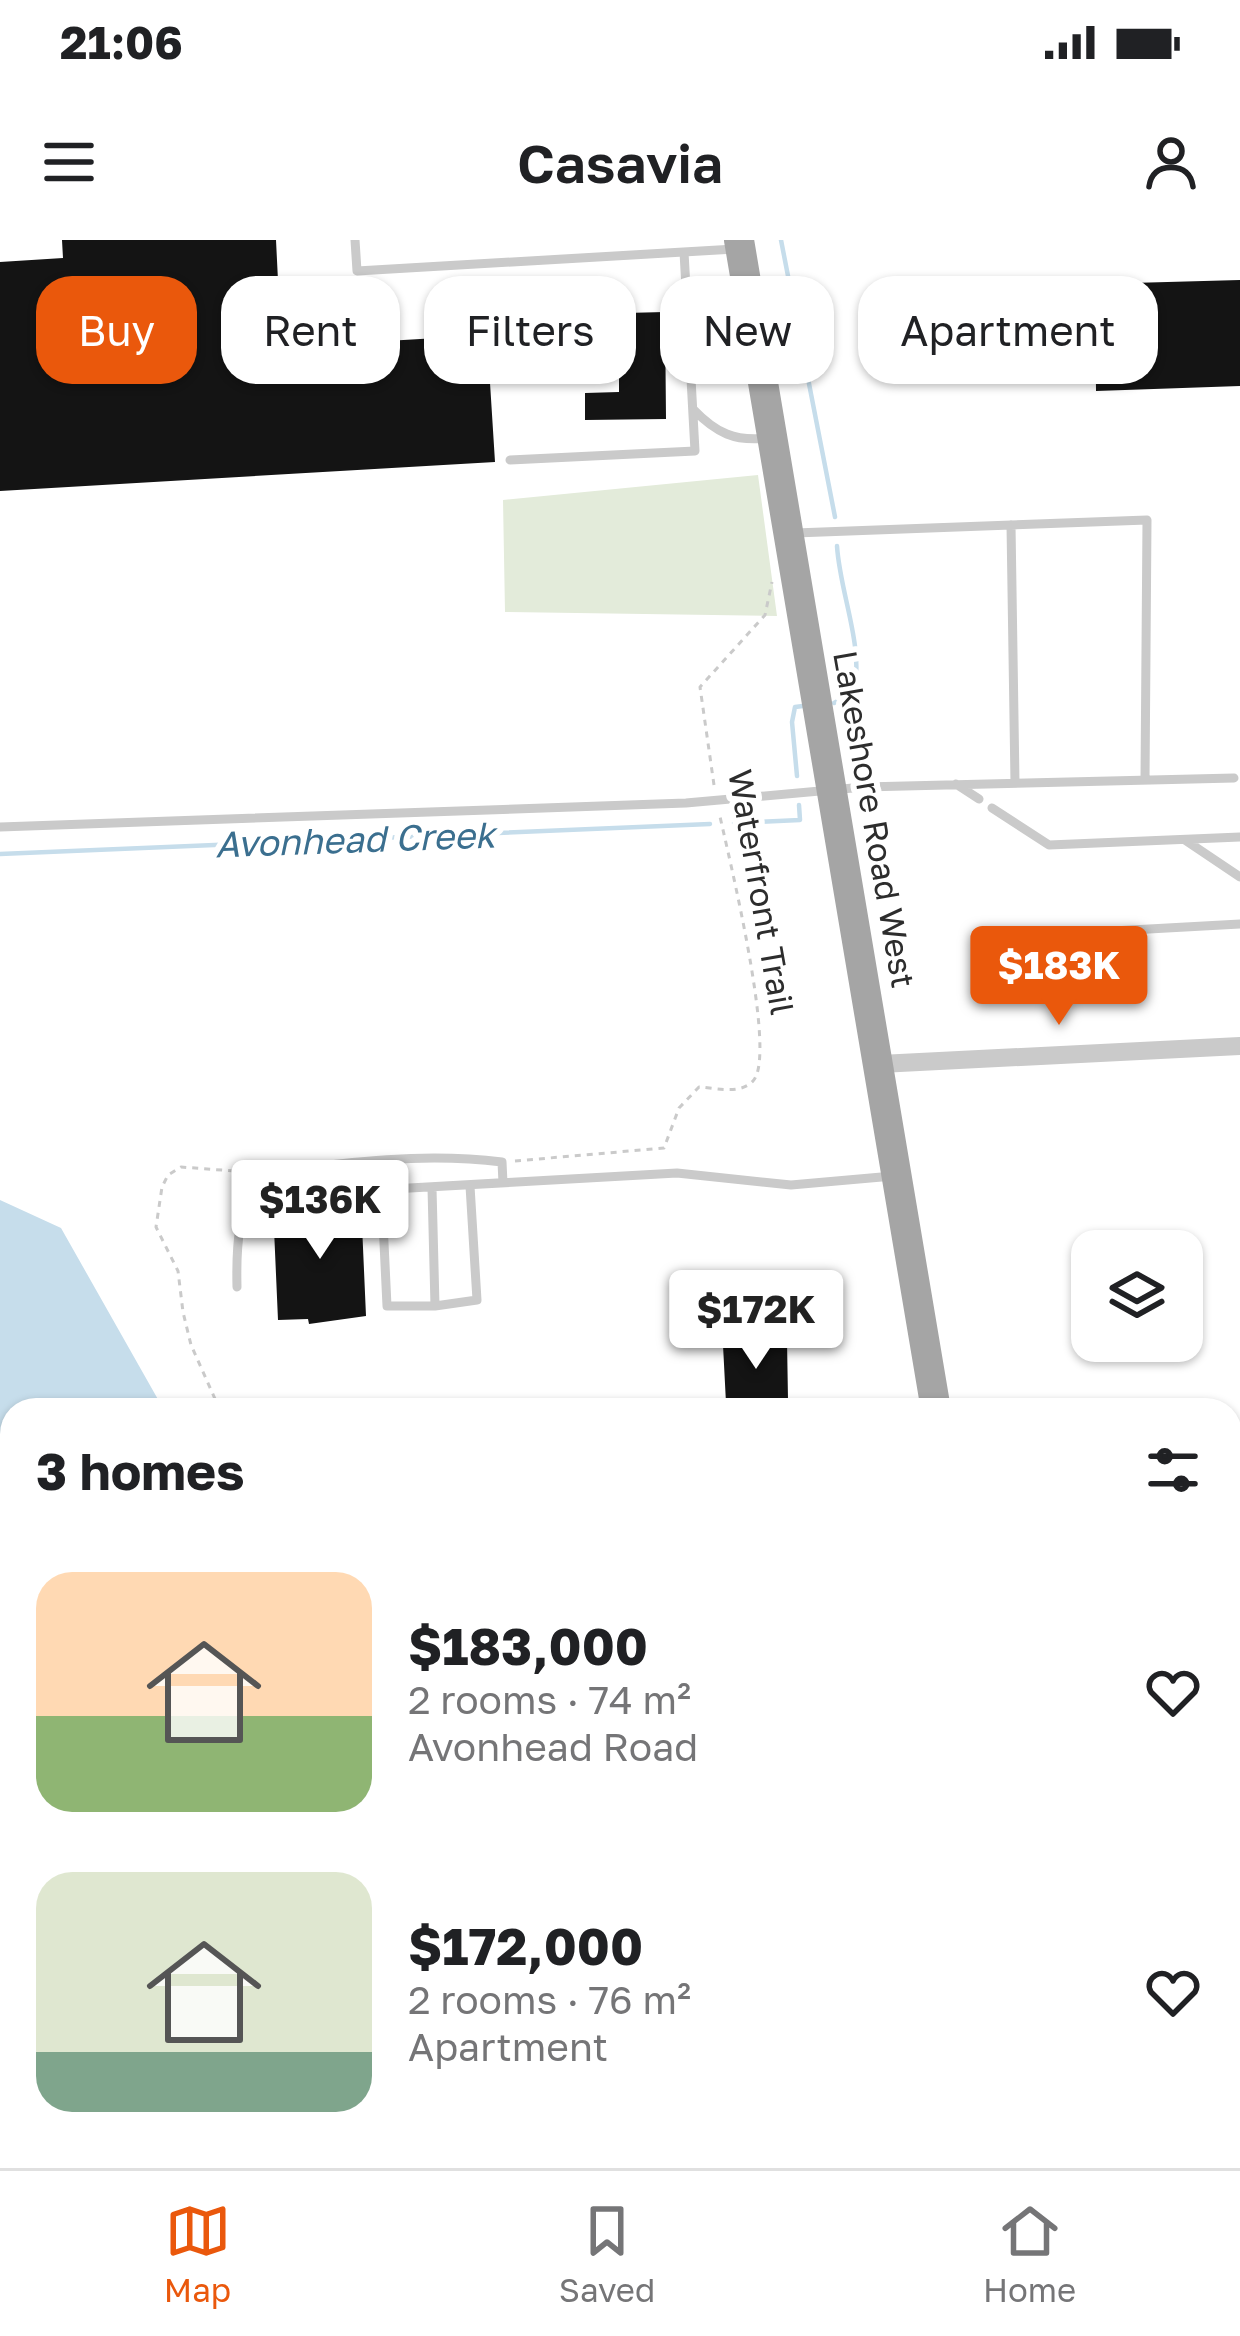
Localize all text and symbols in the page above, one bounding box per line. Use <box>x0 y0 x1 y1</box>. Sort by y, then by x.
text: 21:06 <box>60 15 183 69</box>
icon: menu <box>36 129 102 195</box>
icon: person <box>1138 129 1204 195</box>
text: Casavia <box>517 130 723 195</box>
chip: Buy <box>36 276 197 384</box>
chip: Rent <box>221 276 400 384</box>
chip: Filters <box>424 276 636 384</box>
chip: New <box>660 276 834 384</box>
chip: Apartment <box>858 276 1158 384</box>
street label: Lakeshore Road West <box>826 647 924 991</box>
street label: Waterfront Trail <box>721 766 803 1018</box>
water label: Avonhead Creek <box>214 813 499 865</box>
pin: $183K <box>975 926 1143 1028</box>
text: $183K <box>997 941 1121 988</box>
pin: $136K <box>236 1160 404 1262</box>
text: $136K <box>258 1175 382 1222</box>
map controls <box>1071 1230 1203 1362</box>
button: layers <box>1071 1230 1203 1362</box>
pin: $172K <box>672 1270 840 1372</box>
text: $172K <box>696 1285 816 1332</box>
icon: filters <box>1140 1437 1206 1503</box>
text: 3 homes <box>36 1440 245 1501</box>
text: $183,000 <box>408 1615 648 1676</box>
icon: home <box>132 1620 276 1764</box>
icon: heart <box>1140 1659 1206 1725</box>
text: 2 rooms · 74 m² <box>408 1676 691 1723</box>
text: Avonhead Road <box>408 1723 698 1770</box>
text: $172,000 <box>408 1915 643 1976</box>
icon: home <box>132 1920 276 2064</box>
icon: heart <box>1140 1959 1206 2025</box>
text: 2 rooms · 76 m² <box>408 1976 691 2023</box>
text: Apartment <box>408 2023 608 2070</box>
tab: Map <box>164 2198 231 2309</box>
tab: Saved <box>559 2198 655 2309</box>
tab: Home <box>983 2198 1076 2309</box>

